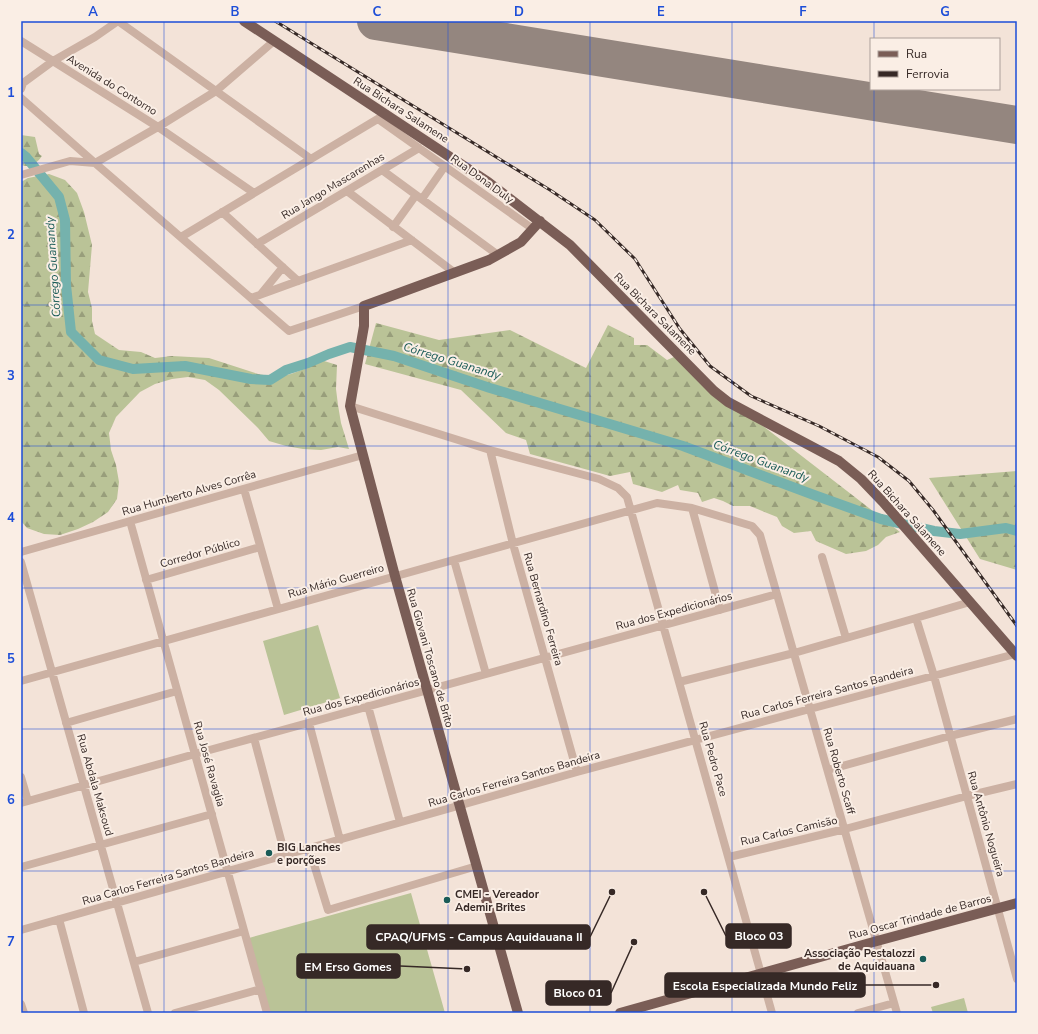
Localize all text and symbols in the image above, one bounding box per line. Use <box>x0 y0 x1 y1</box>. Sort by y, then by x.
text: A <box>88 3 98 21</box>
text: B <box>231 3 240 21</box>
text: C <box>373 3 382 21</box>
text: D <box>514 3 524 21</box>
text: E <box>657 3 665 21</box>
text: F <box>799 3 807 21</box>
text: G <box>940 3 950 21</box>
legend <box>870 38 1000 90</box>
text: Rua <box>906 46 927 62</box>
street label: Avenida do Contorno <box>64 51 160 119</box>
text: Ferrovia <box>906 66 949 82</box>
street label: Rua Bichara Salamene <box>350 73 452 147</box>
text: 1 <box>7 84 15 102</box>
street label: Rua Jango Mascarenhas <box>279 149 387 223</box>
street label: Rua Dona Duly <box>447 151 517 207</box>
water label: Córrego Guanandy <box>41 215 65 318</box>
text: 2 <box>7 226 15 244</box>
street label: Rua Bichara Salamene <box>610 269 700 359</box>
water label: Córrego Guanandy <box>401 339 503 384</box>
text: 3 <box>7 367 15 385</box>
water label: Córrego Guanandy <box>711 436 812 486</box>
street label: Rua Humberto Alves Corrêa <box>120 467 258 519</box>
street label: Rua Bichara Salamene <box>864 467 950 559</box>
text: 4 <box>7 509 15 527</box>
street label: Corredor Público <box>158 534 242 572</box>
street label: Rua Bernardino Ferreira <box>520 551 566 668</box>
street label: Rua Mário Guerreiro <box>286 560 386 602</box>
street label: Rua Giovani Toscano de Brito <box>403 587 457 729</box>
street label: Rua dos Expedicionários <box>614 588 734 634</box>
text: 5 <box>7 650 15 668</box>
street label: Rua Carlos Ferreira Santos Bandeira <box>739 663 915 723</box>
street label: Rua dos Expedicionários <box>301 674 421 720</box>
street label: Rua José Ravaglia <box>190 719 228 809</box>
street label: Rua Pedro Pace <box>695 720 731 798</box>
street label: Rua Roberto Scaff <box>819 726 859 816</box>
street label: Rua Abdala Maksoud <box>73 732 117 838</box>
street label: Rua Carlos Ferreira Santos Bandeira <box>426 747 602 811</box>
street label: Rua Antônio Nogueira <box>964 769 1008 879</box>
text: 6 <box>7 791 15 809</box>
street label: Rua Carlos Camisão <box>739 813 839 849</box>
place label: BIG Lanches e porções <box>277 840 340 868</box>
street label: Rua Carlos Ferreira Santos Bandeira <box>80 845 256 909</box>
marker: BIG Lanches e porções <box>264 848 274 858</box>
place label: CMEI - Vereador Ademir Brites <box>455 887 540 915</box>
street label: Rua Oscar Trindade de Barros <box>847 891 993 943</box>
marker: CMEI - Vereador Ademir Brites <box>442 895 452 905</box>
callout: Bloco 03 <box>726 924 791 948</box>
callout: CPAQ/UFMS - Campus Aquidauana II <box>367 925 590 949</box>
text: Bloco 03 <box>734 928 784 944</box>
text: CPAQ/UFMS - Campus Aquidauana II <box>375 929 583 945</box>
text: 7 <box>7 933 15 951</box>
place label: Associação Pestalozzi de Aquidauana <box>804 946 915 974</box>
callout: EM Erso Gomes <box>297 954 400 978</box>
marker: Associação Pestalozzi de Aquidauana <box>918 954 928 964</box>
text: EM Erso Gomes <box>304 959 392 975</box>
callout: Escola Especializada Mundo Feliz <box>665 973 865 997</box>
text: Escola Especializada Mundo Feliz <box>673 978 858 994</box>
callout: Bloco 01 <box>546 981 611 1005</box>
text: Bloco 01 <box>553 985 603 1001</box>

